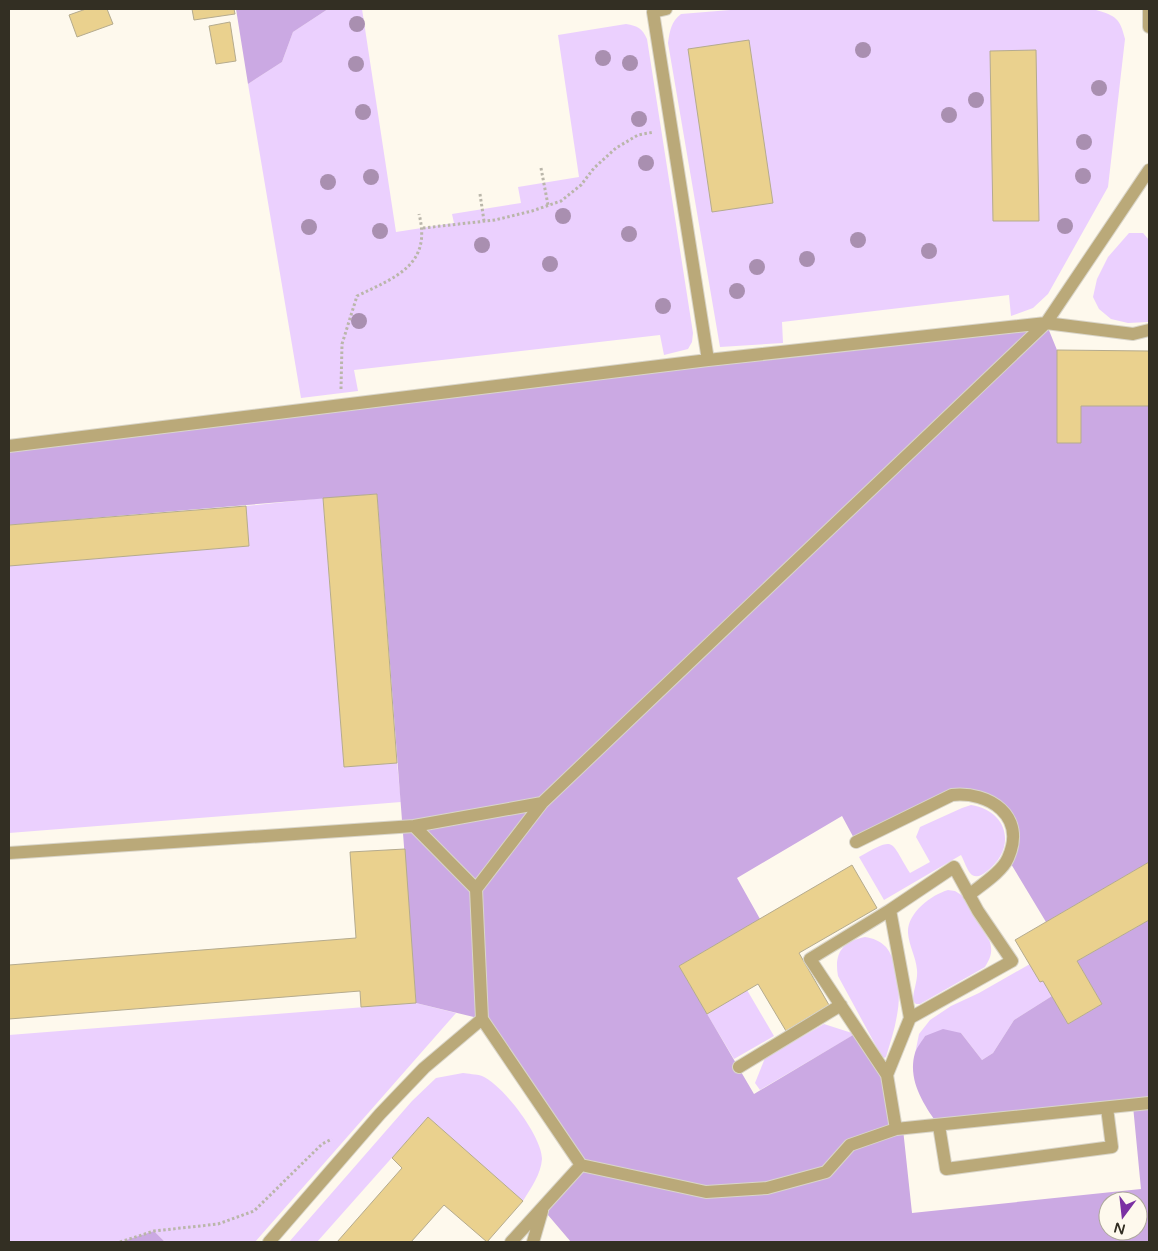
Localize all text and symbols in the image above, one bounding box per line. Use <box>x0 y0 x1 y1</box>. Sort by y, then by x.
north arrow <box>1098 1191 1148 1241</box>
text: N <box>1112 1218 1127 1238</box>

